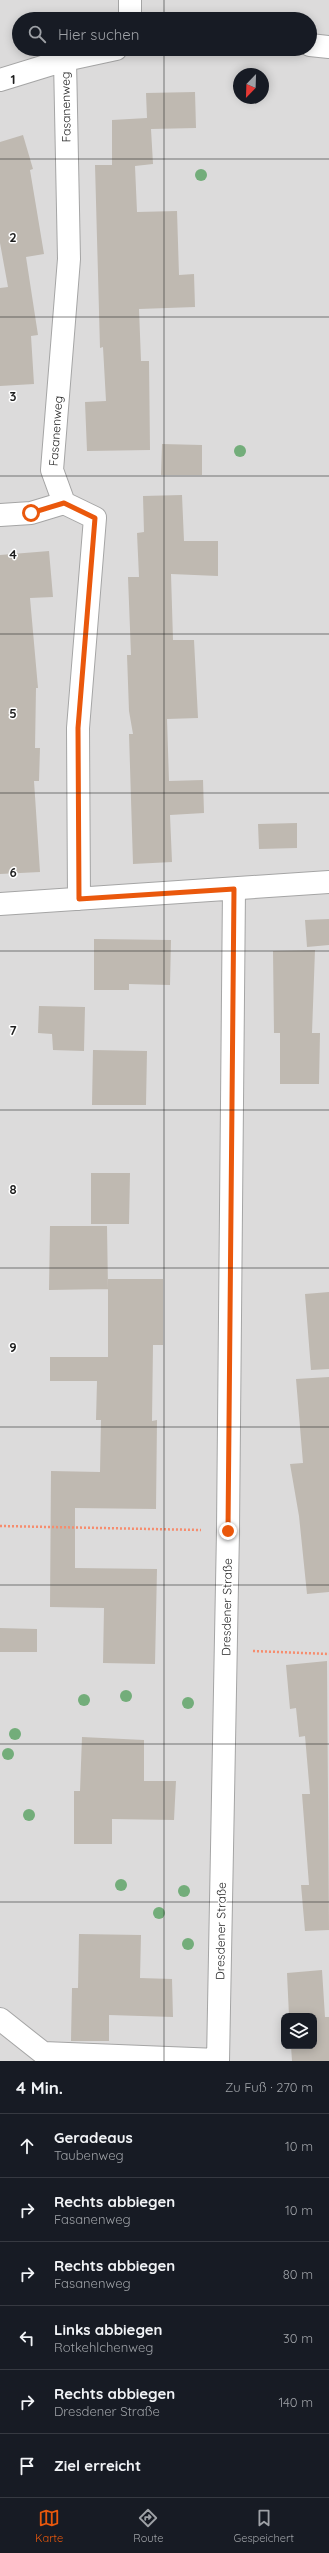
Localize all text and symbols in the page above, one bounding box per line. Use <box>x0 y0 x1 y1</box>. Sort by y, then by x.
search box <box>12 12 317 56</box>
icon: search <box>26 23 48 45</box>
text: Hier suchen <box>58 25 139 44</box>
north arrow <box>233 68 269 104</box>
text: 1 <box>10 71 16 87</box>
street label: Fasanenweg <box>57 72 74 142</box>
text: 2 <box>9 229 17 245</box>
text: 3 <box>10 388 17 404</box>
street label: Fasanenweg <box>46 395 65 467</box>
route start <box>22 504 40 522</box>
text: 4 <box>9 546 17 562</box>
text: 5 <box>9 705 17 721</box>
text: 6 <box>9 864 17 880</box>
text: 7 <box>9 1022 17 1038</box>
text: 8 <box>9 1181 17 1197</box>
text: 9 <box>9 1339 17 1355</box>
route end <box>219 1522 237 1540</box>
street label: Dresdener Straße <box>218 1558 235 1656</box>
street label: Dresdener Straße <box>212 1882 229 1980</box>
map controls <box>281 2013 317 2049</box>
button: layers <box>281 2013 317 2049</box>
text: 4 Min. <box>16 2077 63 2098</box>
text: Zu Fuß · 270 m <box>225 2079 313 2095</box>
text: Geradeaus <box>54 2128 133 2147</box>
icon: ahead <box>16 2135 38 2157</box>
text: 10 m <box>285 2138 313 2154</box>
text: Taubenweg <box>54 2147 124 2163</box>
text: Rechts abbiegen <box>54 2192 175 2211</box>
icon: right <box>16 2199 38 2221</box>
text: 10 m <box>285 2202 313 2218</box>
text: Fasanenweg <box>54 2211 131 2227</box>
text: Rechts abbiegen <box>54 2256 175 2275</box>
icon: right <box>16 2263 38 2285</box>
text: 80 m <box>283 2266 313 2282</box>
text: Fasanenweg <box>54 2275 131 2291</box>
text: Links abbiegen <box>54 2320 162 2339</box>
icon: left <box>16 2327 38 2349</box>
text: 30 m <box>283 2330 313 2346</box>
text: Rotkehlchenweg <box>54 2339 153 2355</box>
text: Rechts abbiegen <box>54 2384 175 2403</box>
icon: right <box>16 2391 38 2413</box>
text: 140 m <box>278 2394 313 2410</box>
text: Dresdener Straße <box>54 2403 160 2419</box>
icon: arrive <box>16 2455 38 2477</box>
text: Ziel erreicht <box>54 2456 141 2475</box>
tab: Karte <box>35 2507 63 2545</box>
tab: Route <box>133 2507 163 2545</box>
tab: Gespeichert <box>234 2507 294 2545</box>

